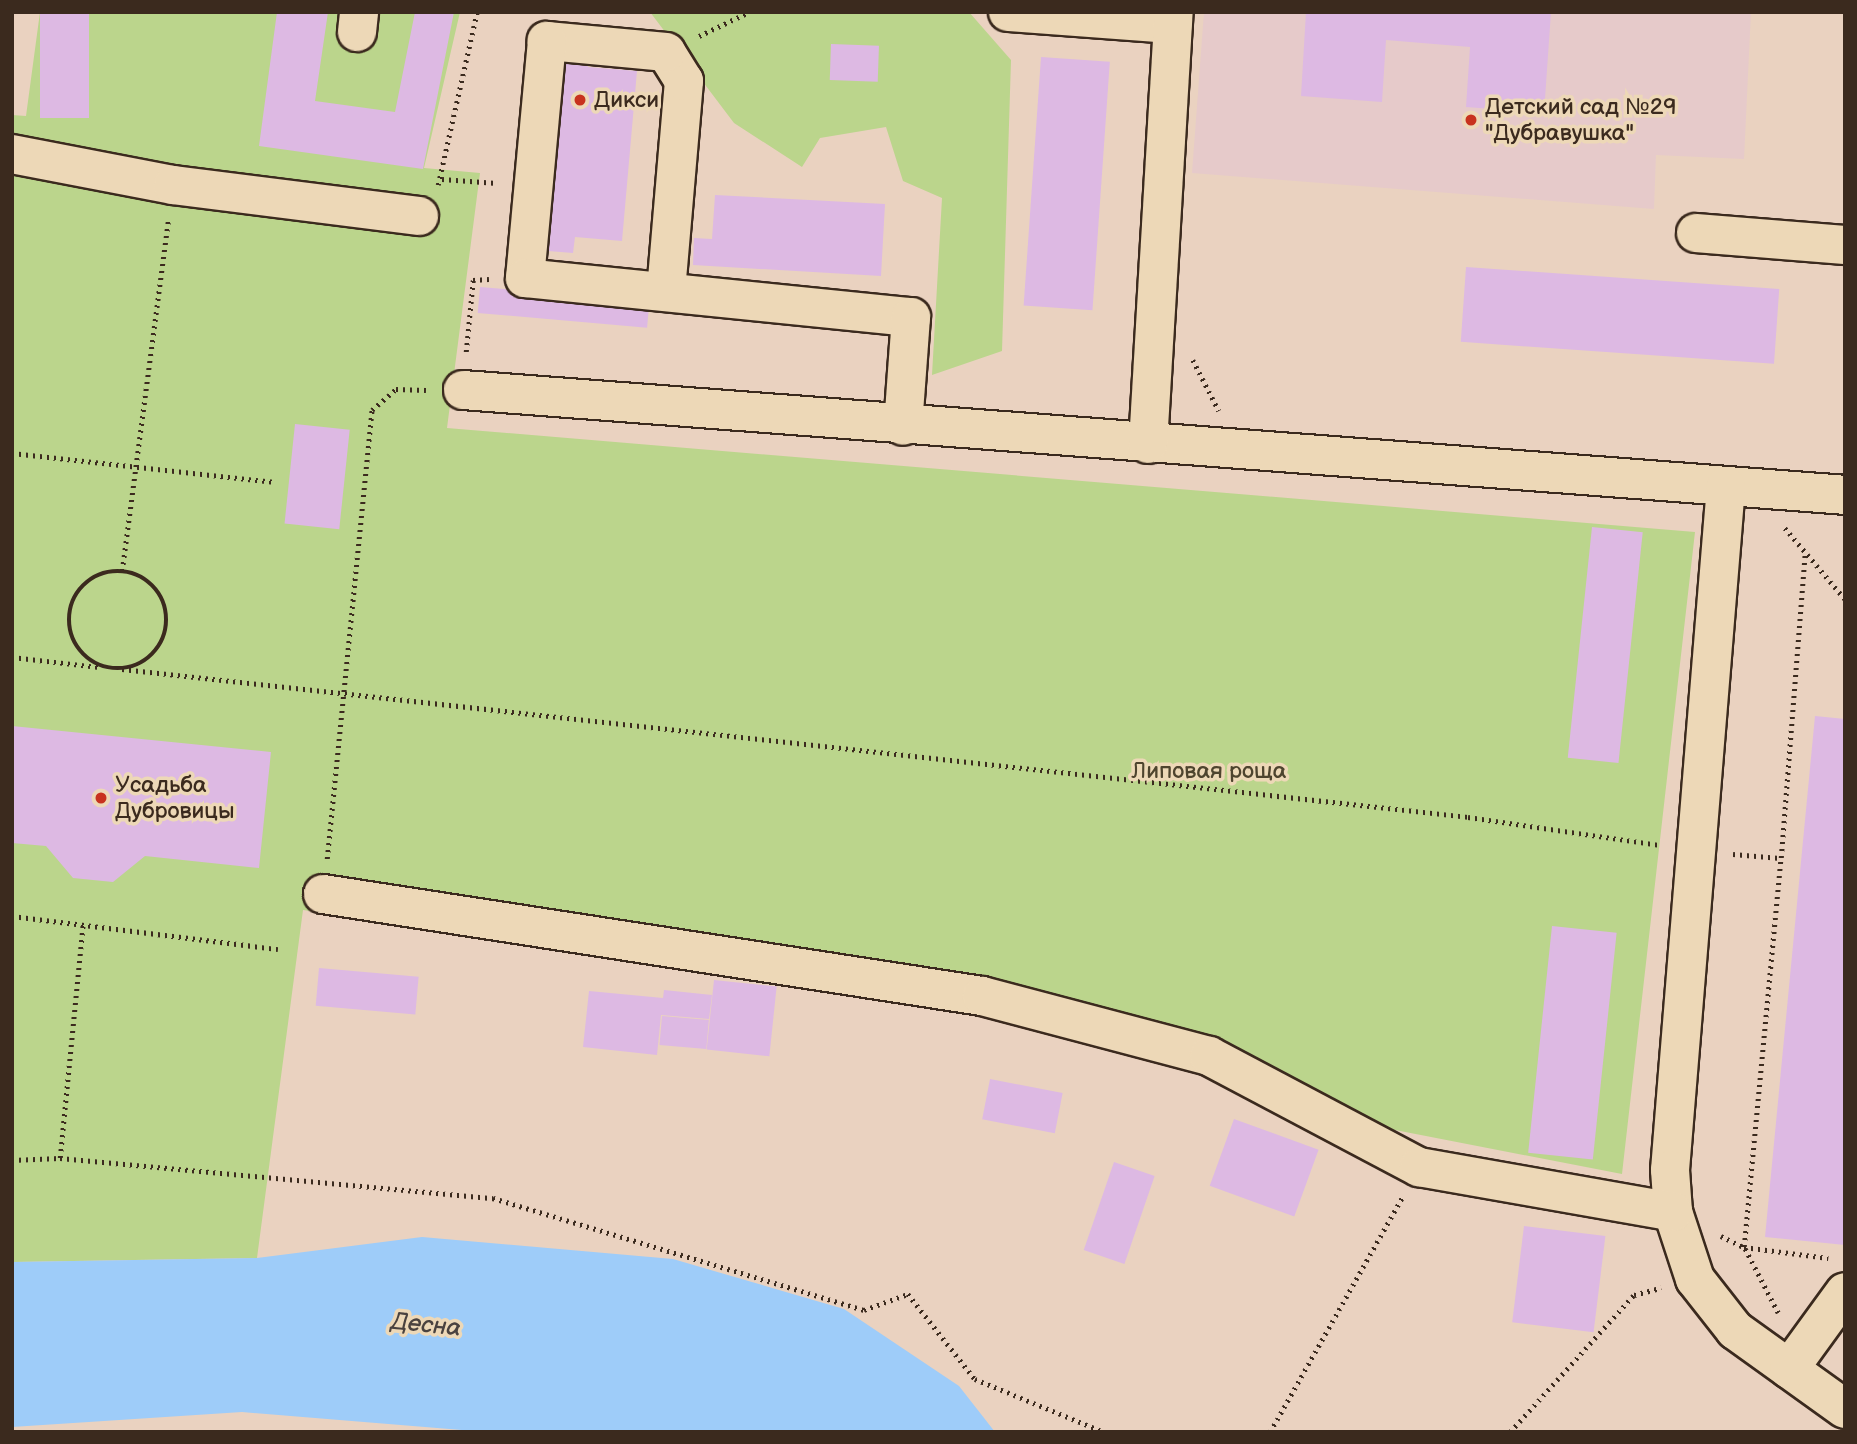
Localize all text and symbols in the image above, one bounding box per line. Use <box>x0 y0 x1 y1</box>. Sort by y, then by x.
place label: Дикси <box>594 86 659 114</box>
marker: Дикси <box>572 92 588 108</box>
place label: Детский сад №29 "Дубравушка" <box>1485 93 1677 147</box>
marker: Детский сад №29 "Дубравушка" <box>1463 112 1479 128</box>
park label: Липовая роща <box>1132 757 1286 785</box>
place label: Усадьба Дубровицы <box>115 771 234 825</box>
marker: Усадьба Дубровицы <box>93 790 109 806</box>
water label: Десна <box>390 1307 462 1343</box>

